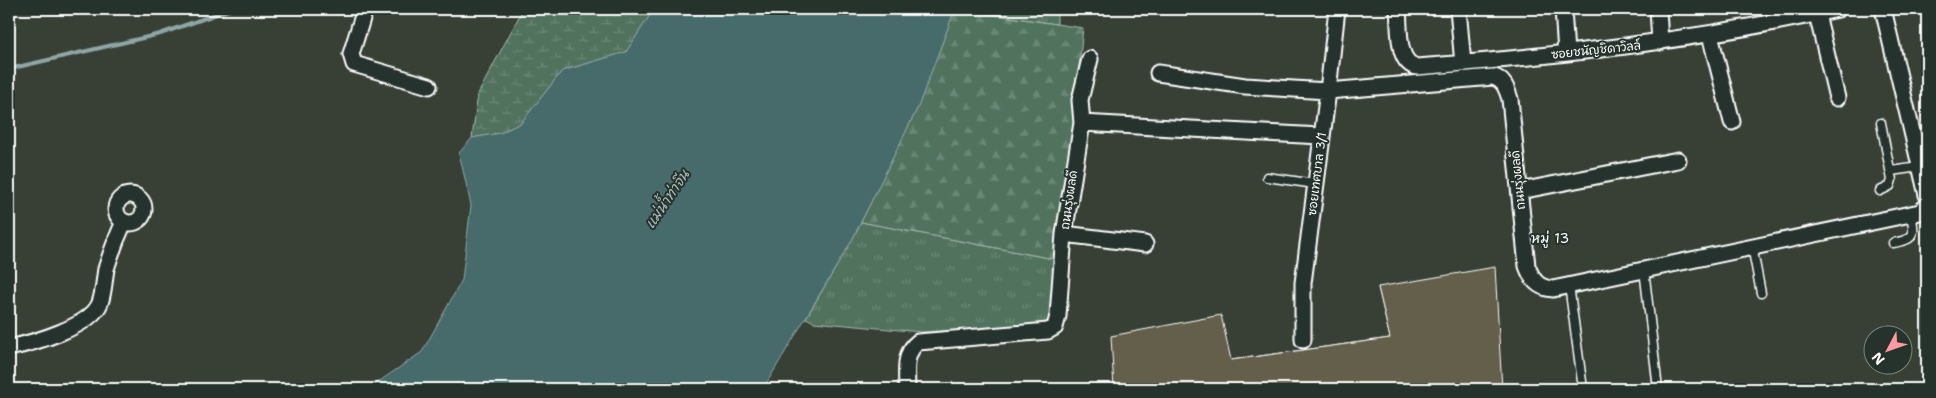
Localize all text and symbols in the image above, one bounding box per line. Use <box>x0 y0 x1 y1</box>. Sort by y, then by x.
street label: ซอยชนัญชิดาวิลล์ <box>1550 37 1642 63</box>
street label: ซอยเทศบาล 3/1 <box>1304 131 1330 217</box>
street label: ถนนรุ่งผลดี <box>1507 149 1530 211</box>
water label: แม่น้ำท่าจีน <box>638 164 693 232</box>
street label: ถนนรุ่งผลดี <box>1057 169 1082 231</box>
district label: หมู่ 13 <box>1531 229 1569 248</box>
north arrow <box>1864 326 1914 376</box>
text: N <box>1868 348 1889 369</box>

